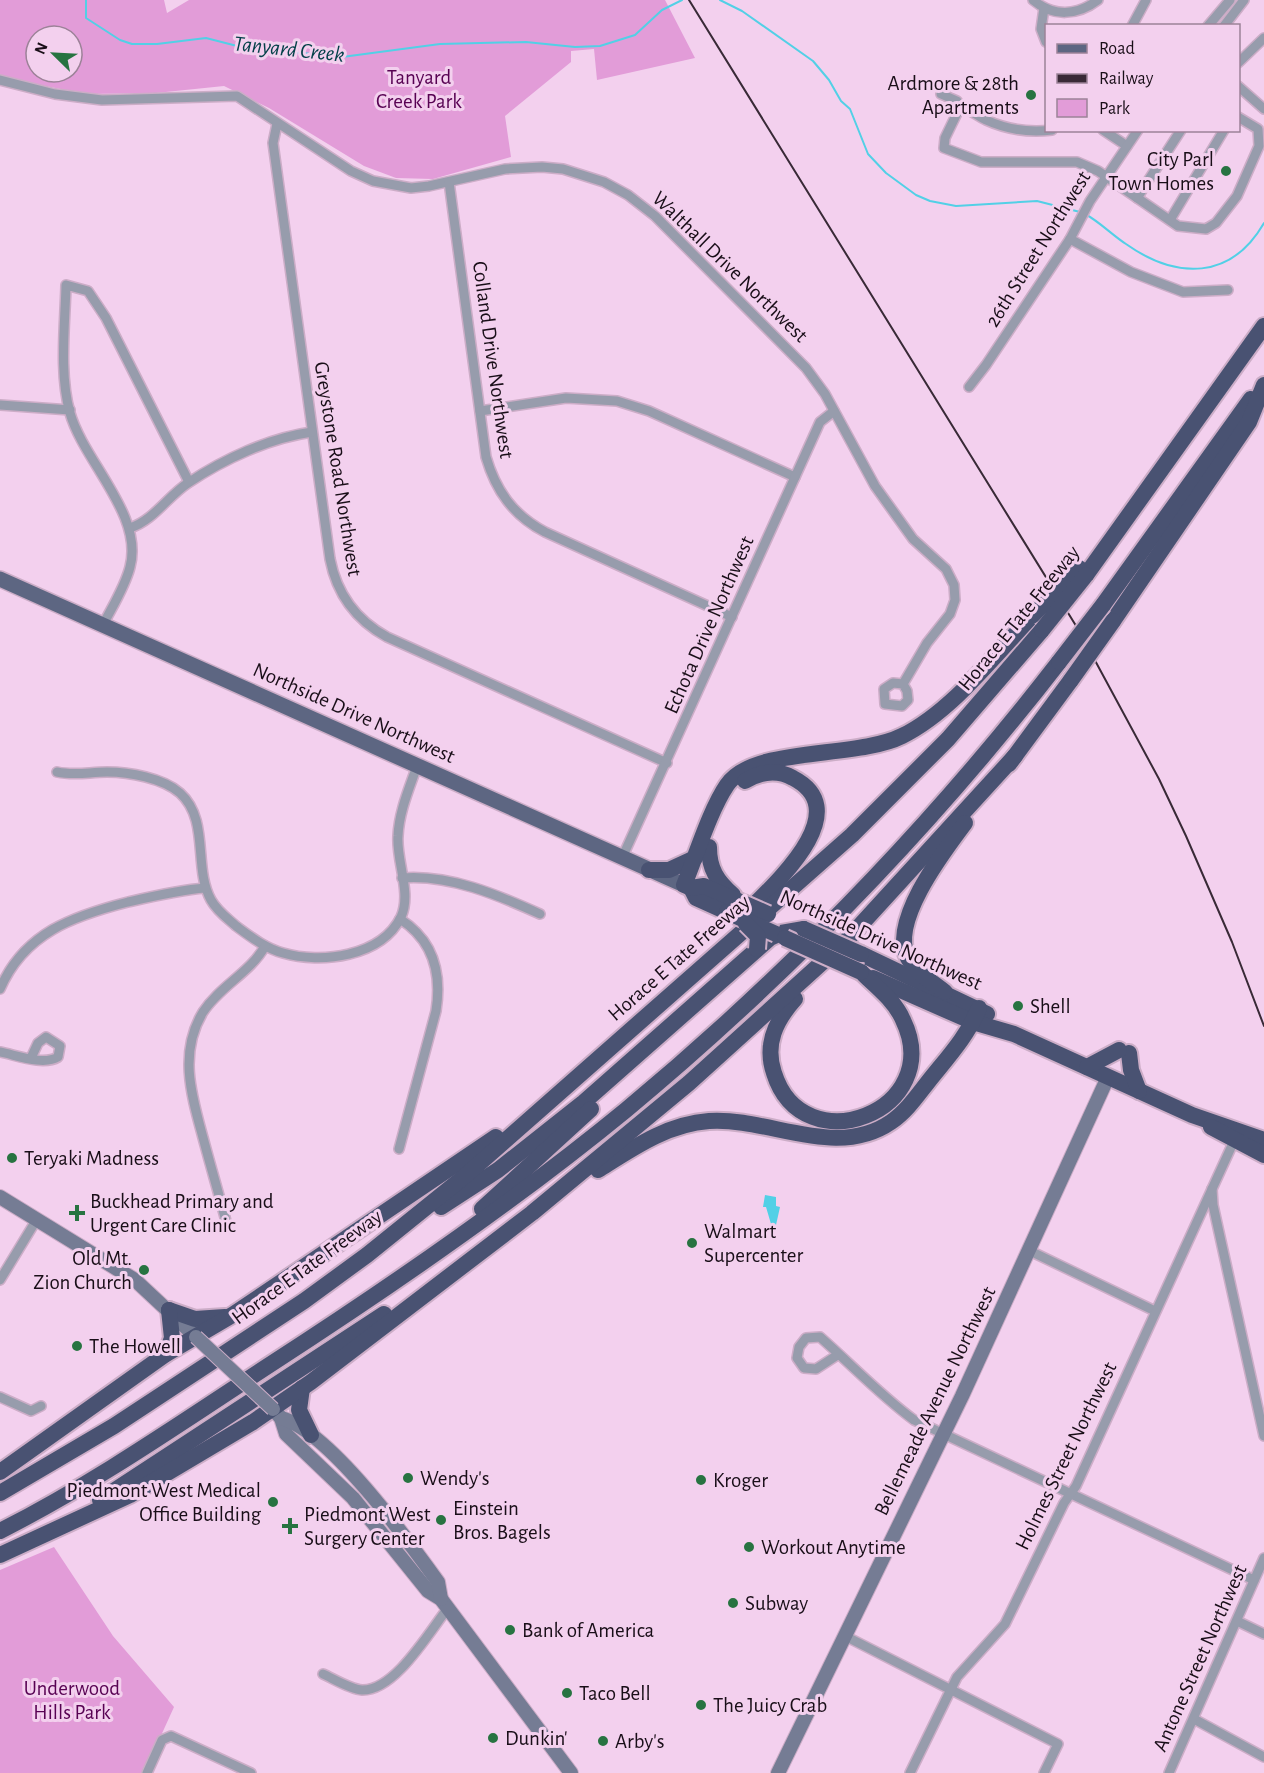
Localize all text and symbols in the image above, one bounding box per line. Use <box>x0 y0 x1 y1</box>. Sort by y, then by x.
north arrow <box>24 24 84 84</box>
legend <box>1045 24 1240 132</box>
water label: Tanyard Creek <box>232 32 346 66</box>
text: N <box>32 40 51 57</box>
text: Road <box>1099 40 1135 58</box>
park label: Tanyard Creek Park <box>376 67 462 112</box>
text: Railway <box>1099 70 1154 88</box>
place label: Ardmore & 28th Apartments <box>887 73 1019 118</box>
marker: Ardmore & 28th Apartments <box>1024 88 1038 102</box>
text: Park <box>1099 100 1131 118</box>
place label: City Parl Town Homes <box>1108 149 1214 194</box>
marker: City Parl Town Homes <box>1219 164 1233 178</box>
street label: 26th Street Northwest <box>982 167 1095 331</box>
street label: Walthall Drive Northwest <box>648 188 812 347</box>
street label: Colland Drive Northwest <box>469 260 517 460</box>
street label: Greystone Road Northwest <box>311 360 365 578</box>
street label: Echota Drive Northwest <box>660 533 758 717</box>
street label: Horace E Tate Freeway <box>954 541 1084 695</box>
street label: Northside Drive Northwest <box>250 659 458 767</box>
street label: Northside Drive Northwest <box>777 886 985 994</box>
street label: Horace E Tate Freeway <box>604 891 754 1025</box>
place label: Shell <box>1030 996 1071 1017</box>
marker: Shell <box>1011 999 1025 1013</box>
place label: Teryaki Madness <box>24 1148 159 1169</box>
marker: Teryaki Madness <box>5 1151 19 1165</box>
place label: Buckhead Primary and Urgent Care Clinic <box>90 1191 274 1236</box>
marker: Buckhead Primary and Urgent Care Clinic <box>68 1204 86 1222</box>
street label: Horace E Tate Freeway <box>228 1206 386 1328</box>
place label: Walmart Supercenter <box>704 1221 803 1266</box>
marker: Walmart Supercenter <box>685 1236 699 1250</box>
place label: Old Mt. Zion Church <box>33 1248 132 1293</box>
marker: Old Mt. Zion Church <box>137 1263 151 1277</box>
street label: Bellemeade Avenue Northwest <box>870 1283 1000 1519</box>
place label: The Howell <box>89 1336 181 1357</box>
marker: The Howell <box>70 1339 84 1353</box>
street label: Holmes Street Northwest <box>1011 1359 1121 1553</box>
place label: Wendy's <box>420 1468 489 1489</box>
place label: Kroger <box>713 1470 768 1491</box>
marker: Wendy's <box>401 1471 415 1485</box>
marker: Kroger <box>694 1473 708 1487</box>
place label: Piedmont West Medical Office Building <box>67 1480 262 1525</box>
marker: Piedmont West Medical Office Building <box>266 1495 280 1509</box>
place label: Einstein Bros. Bagels <box>453 1498 551 1543</box>
place label: Piedmont West Surgery Center <box>304 1504 431 1549</box>
marker: Einstein Bros. Bagels <box>434 1513 448 1527</box>
marker: Piedmont West Surgery Center <box>281 1517 299 1535</box>
place label: Workout Anytime <box>761 1537 906 1558</box>
marker: Workout Anytime <box>742 1540 756 1554</box>
street label: Antone Street Northwest <box>1149 1561 1251 1755</box>
place label: Subway <box>745 1593 808 1614</box>
marker: Subway <box>726 1596 740 1610</box>
place label: Bank of America <box>522 1620 655 1641</box>
marker: Bank of America <box>503 1623 517 1637</box>
park label: Underwood Hills Park <box>24 1678 120 1723</box>
place label: Taco Bell <box>579 1683 651 1704</box>
marker: Taco Bell <box>560 1686 574 1700</box>
place label: The Juicy Crab <box>713 1695 827 1716</box>
marker: The Juicy Crab <box>694 1698 708 1712</box>
place label: Dunkin' <box>505 1728 568 1749</box>
marker: Dunkin' <box>486 1731 500 1745</box>
place label: Arby's <box>615 1731 664 1752</box>
marker: Arby's <box>596 1734 610 1748</box>

